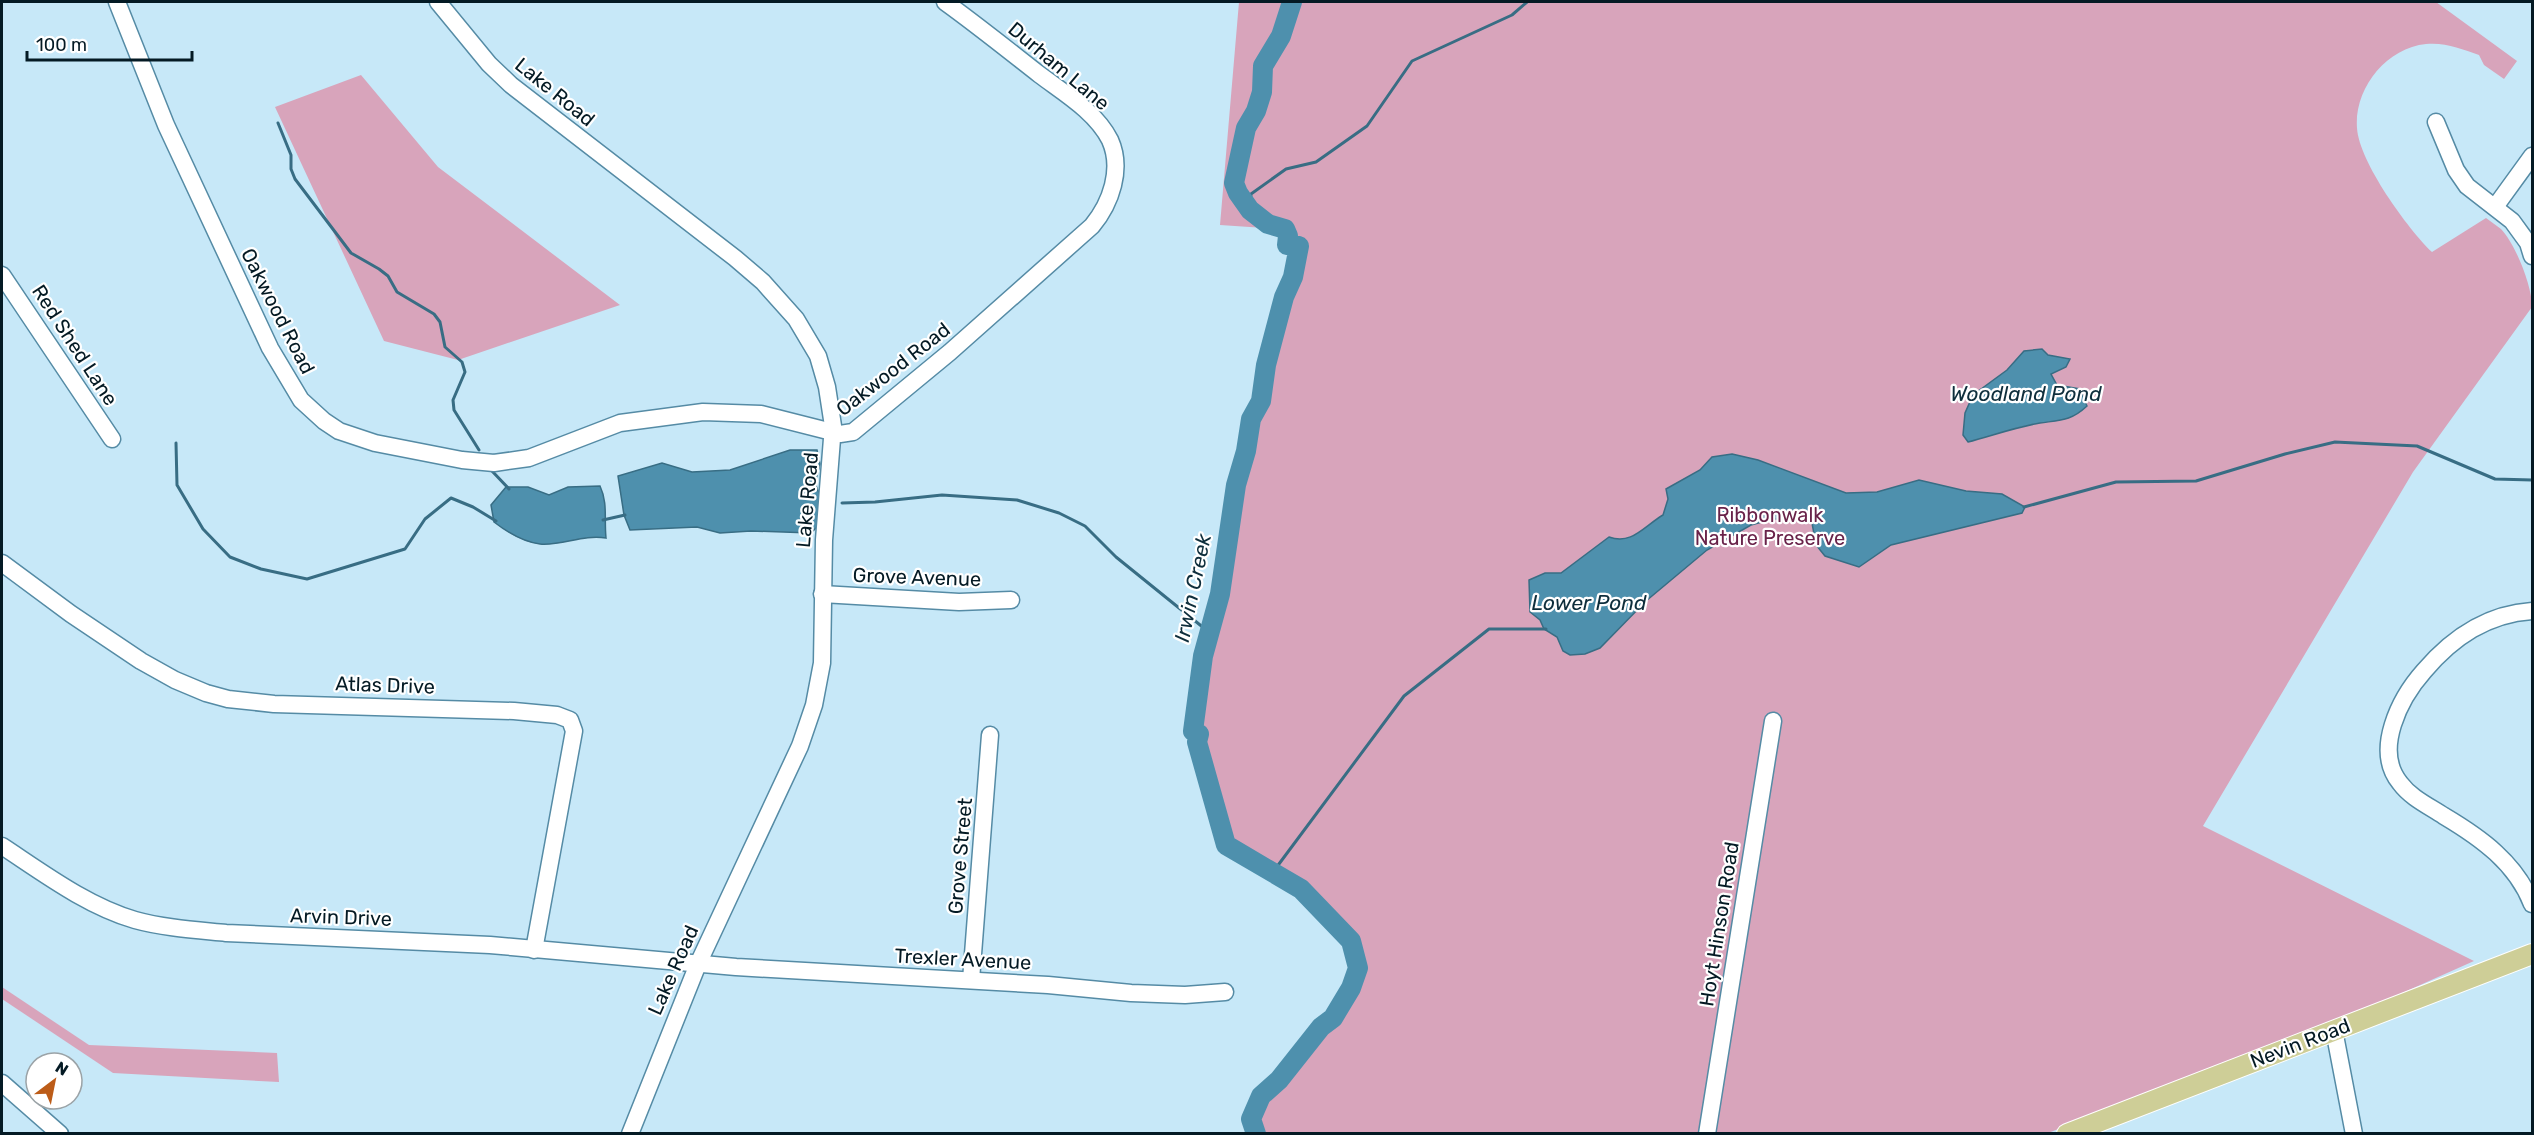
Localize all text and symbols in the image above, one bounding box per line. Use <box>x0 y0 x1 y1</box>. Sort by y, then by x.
street label: Durham Lane <box>1003 17 1115 115</box>
scale bar <box>27 24 192 62</box>
text: 100 m <box>36 34 87 56</box>
street label: Lake Road <box>510 53 600 131</box>
street label: Oakwood Road <box>236 244 320 378</box>
street label: Red Shed Lane <box>27 280 123 410</box>
street label: Oakwood Road <box>831 317 955 421</box>
water label: Woodland Pond <box>1950 381 2102 406</box>
street label: Lake Road <box>791 451 823 549</box>
park label: Ribbonwalk Nature Preserve <box>1695 503 1845 550</box>
water label: Irwin Creek <box>1169 530 1216 644</box>
street label: Grove Avenue <box>852 563 982 591</box>
water label: Lower Pond <box>1532 590 1647 615</box>
street label: Atlas Drive <box>335 671 435 699</box>
street label: Grove Street <box>943 797 977 915</box>
street label: Hoyt Hinson Road <box>1694 840 1744 1008</box>
street label: Arvin Drive <box>290 903 392 931</box>
street label: Lake Road <box>643 921 703 1019</box>
street label: Trexler Avenue <box>894 943 1032 975</box>
street label: Nevin Road <box>2247 1013 2353 1073</box>
north arrow <box>24 1051 84 1111</box>
text: N <box>52 1058 72 1080</box>

